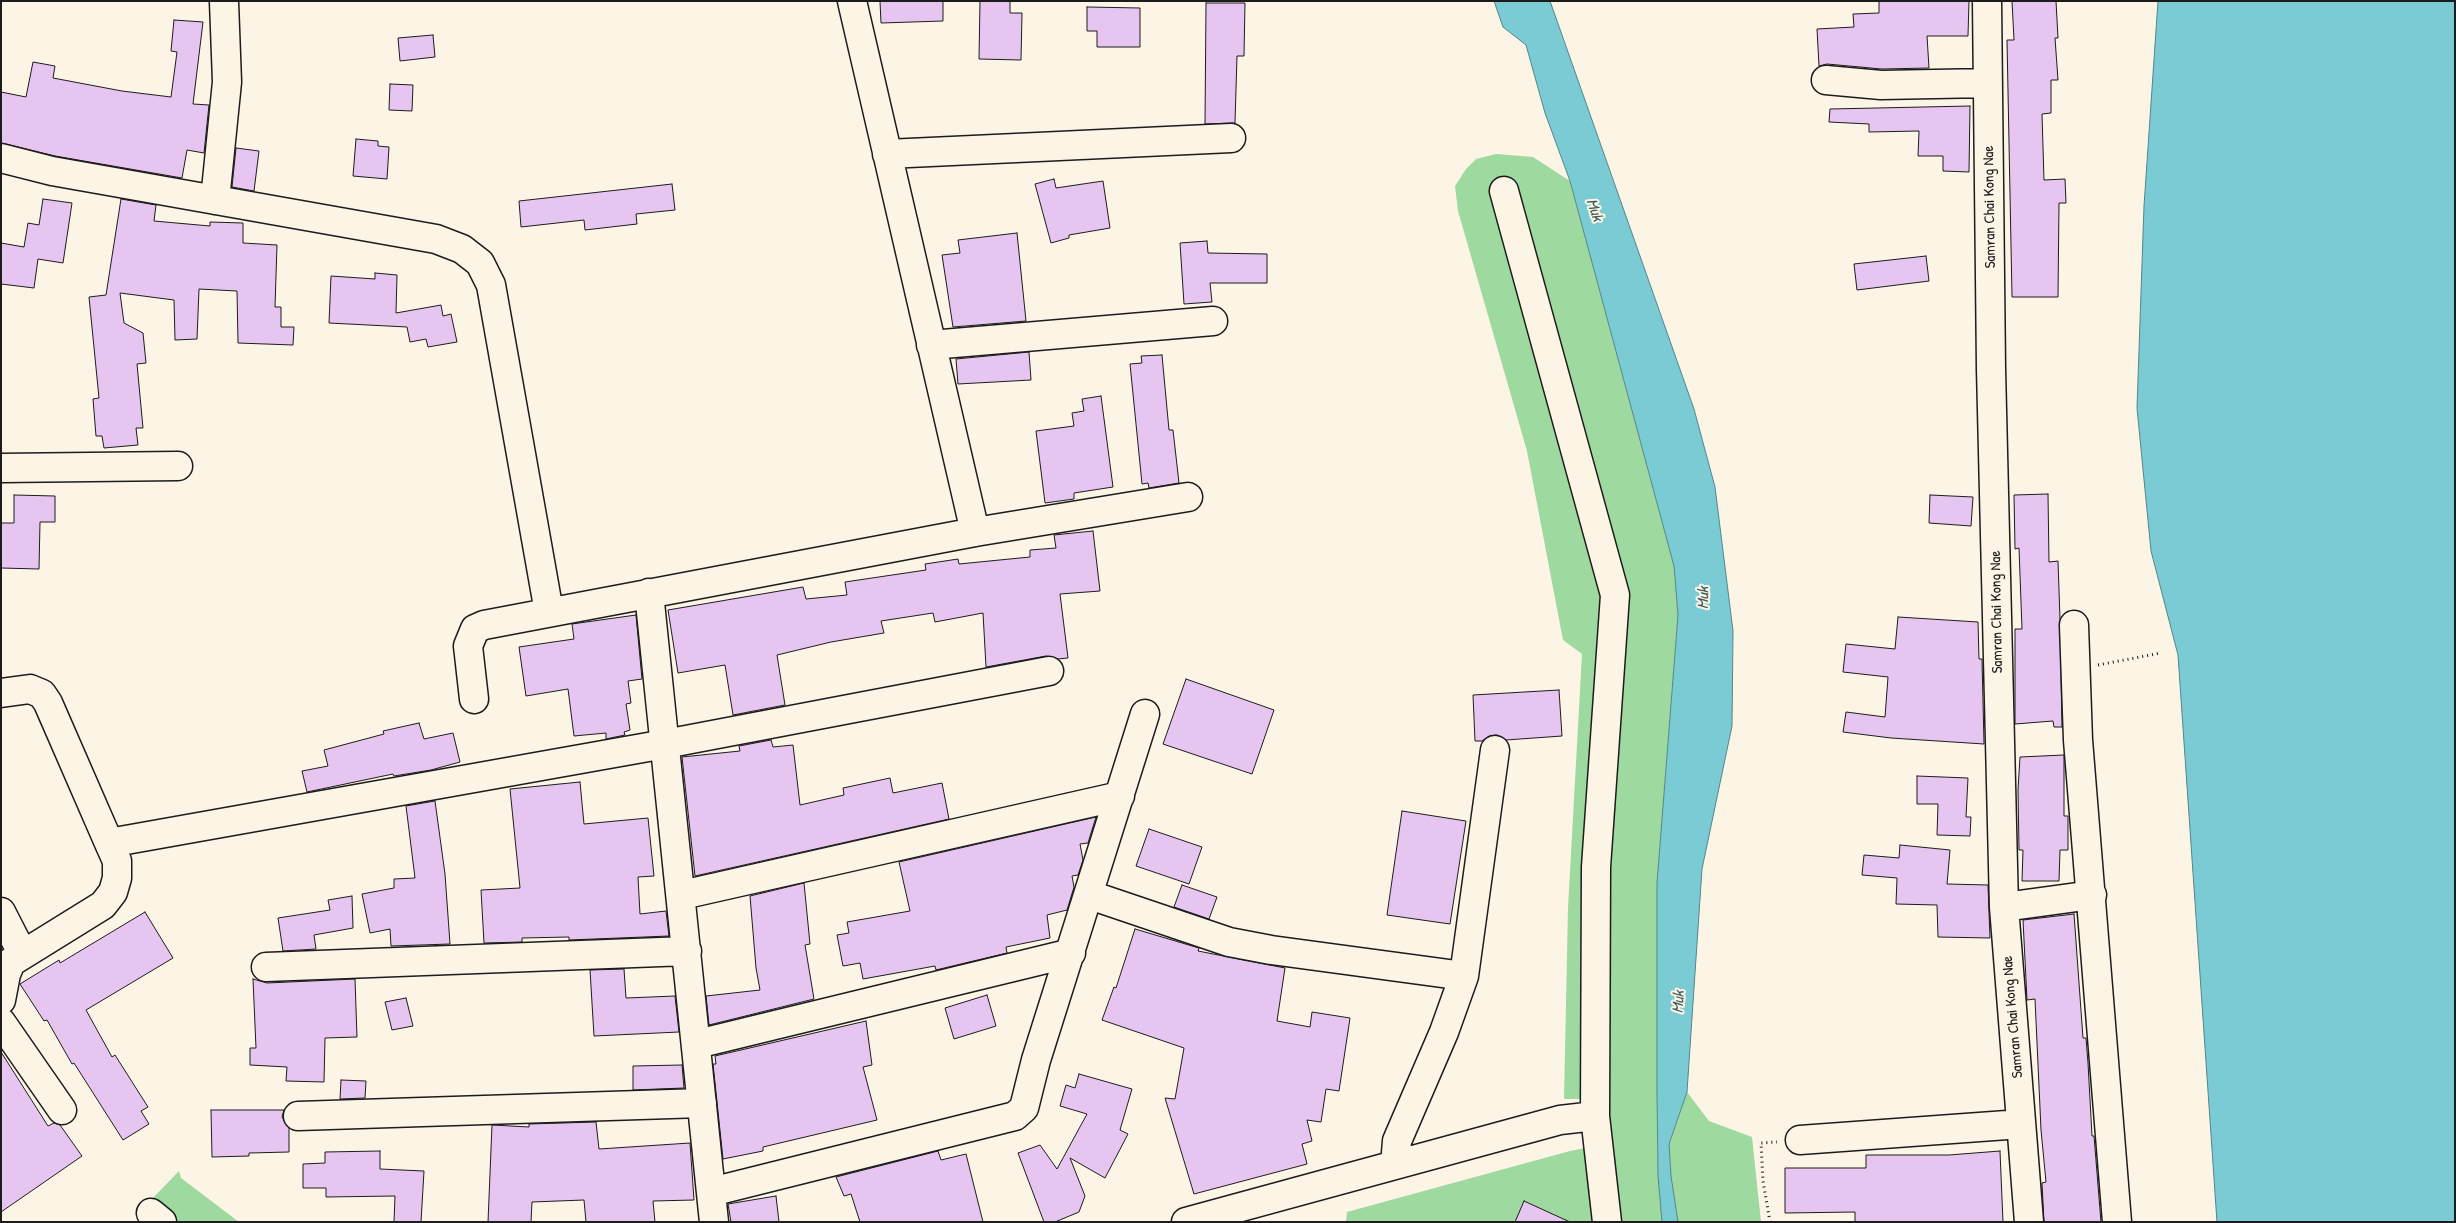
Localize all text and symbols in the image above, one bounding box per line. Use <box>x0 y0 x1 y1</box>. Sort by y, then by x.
street label: Samran Chai Kong Nae <box>1980 146 2000 268</box>
water label: Muk <box>1581 196 1607 224</box>
street label: Samran Chai Kong Nae <box>1987 551 2007 673</box>
water label: Muk <box>1694 587 1714 609</box>
street label: Samran Chai Kong Nae <box>1999 955 2027 1079</box>
water label: Muk <box>1669 990 1689 1014</box>

